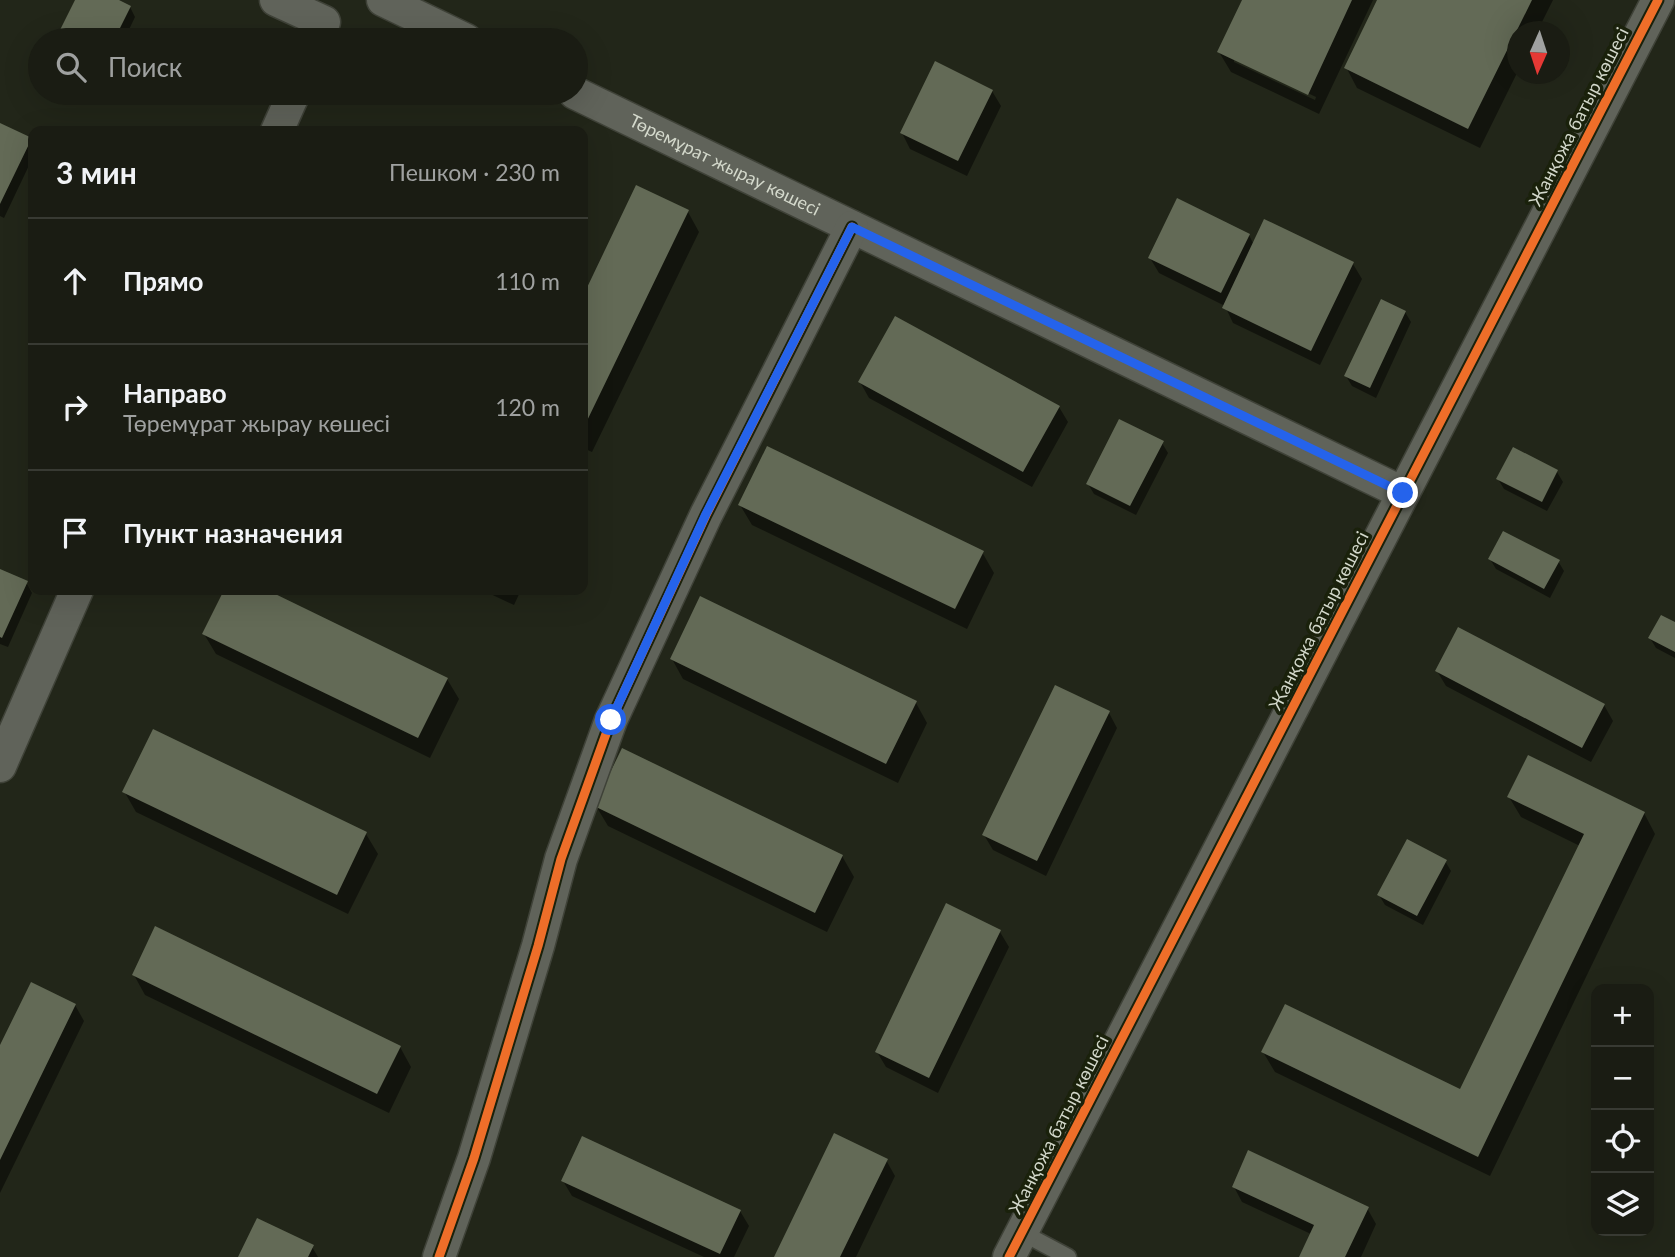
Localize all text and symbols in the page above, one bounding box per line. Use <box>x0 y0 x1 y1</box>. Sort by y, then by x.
north arrow <box>1507 21 1570 84</box>
street label: Жанқожа батыр көшесі <box>1523 24 1633 210</box>
search box <box>28 28 588 105</box>
icon: search <box>52 48 90 86</box>
text: Поиск <box>108 51 182 83</box>
street label: Төремұрат жырау көшесі <box>626 109 824 220</box>
text: 3 мин <box>56 154 137 190</box>
text: Пешком · 230 m <box>389 158 560 186</box>
icon: ahead <box>56 262 94 300</box>
text: Прямо <box>123 265 204 297</box>
text: 110 m <box>495 267 560 295</box>
text: Направо <box>123 377 227 409</box>
icon: right <box>56 388 94 426</box>
text: 120 m <box>495 393 560 421</box>
text: Төремұрат жырау көшесі <box>123 409 390 437</box>
route end <box>1387 477 1418 508</box>
icon: arrive <box>56 514 94 552</box>
text: Пункт назначения <box>123 517 343 549</box>
street label: Жанқожа батыр көшесі <box>1263 528 1373 714</box>
route start <box>595 704 626 735</box>
map controls <box>1591 984 1654 1236</box>
button: + <box>1591 984 1654 1047</box>
street label: Жанқожа батыр көшесі <box>1003 1032 1113 1218</box>
button: − <box>1591 1047 1654 1110</box>
button: locate <box>1591 1110 1654 1173</box>
button: layers <box>1591 1173 1654 1236</box>

